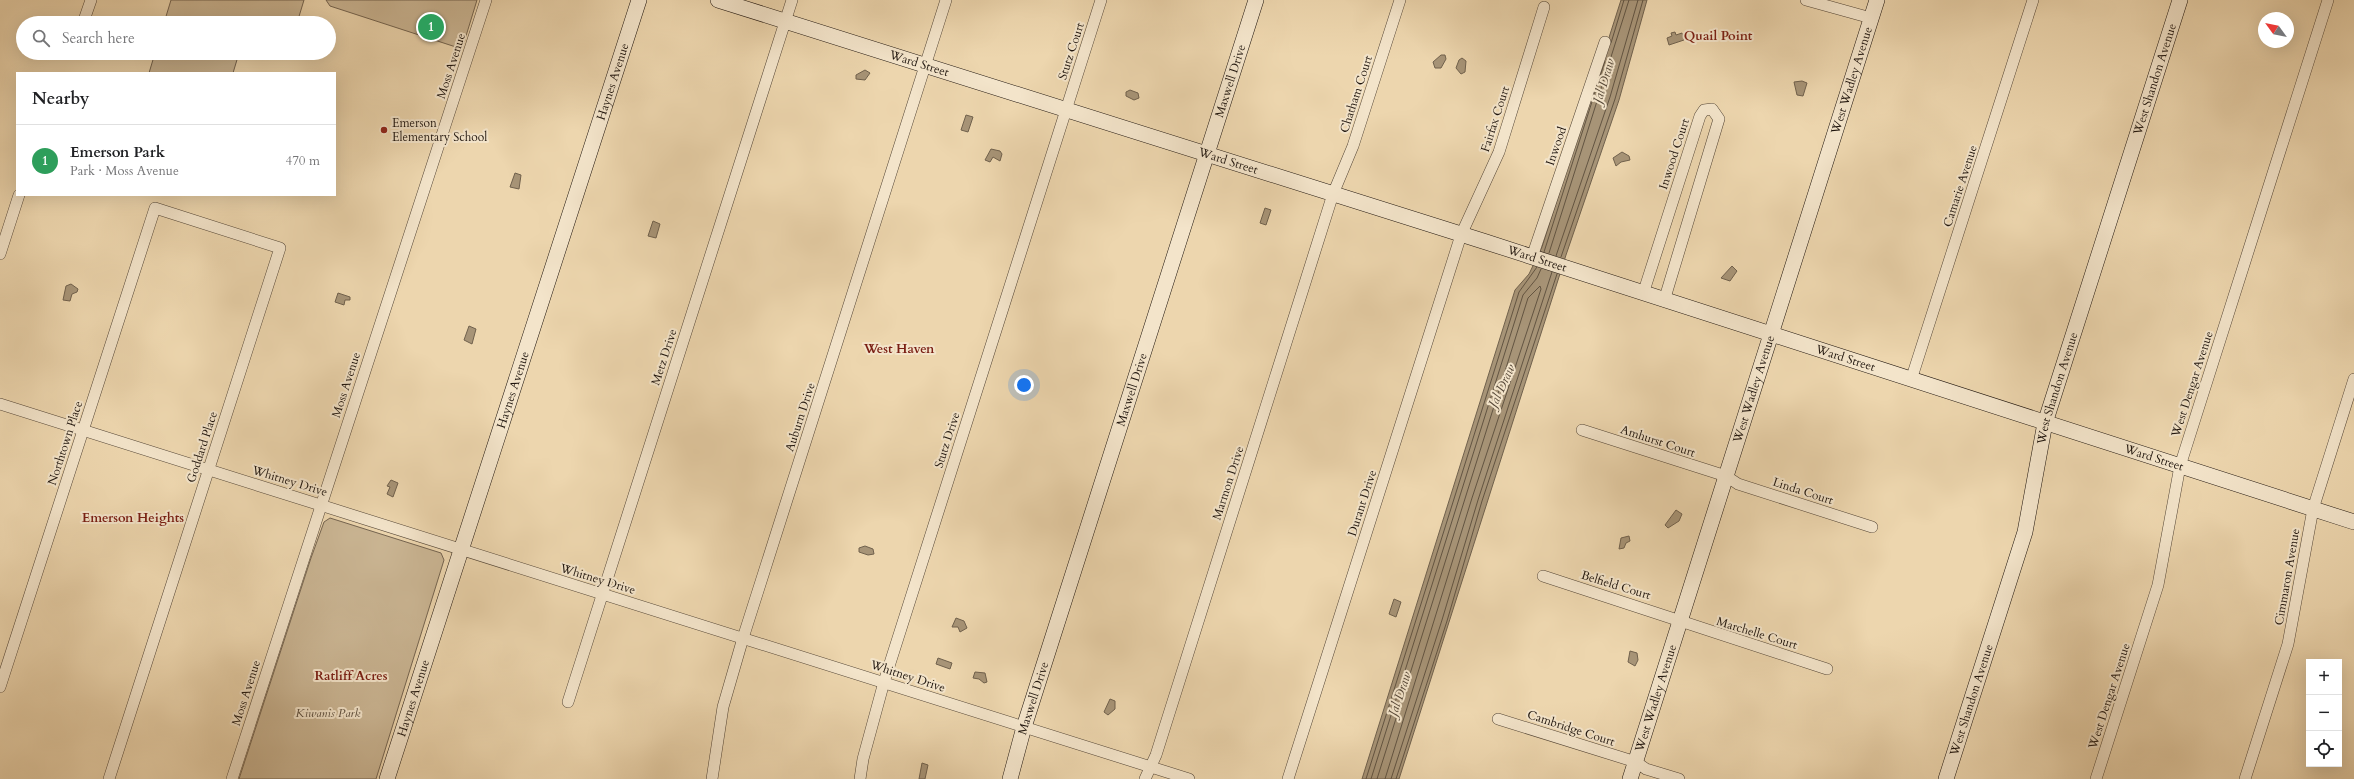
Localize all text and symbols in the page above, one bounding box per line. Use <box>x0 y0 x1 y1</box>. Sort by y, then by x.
pin: 1 <box>418 12 444 42</box>
north arrow <box>2258 12 2294 48</box>
search box <box>16 16 336 60</box>
street label: Stutz Court <box>1054 20 1088 82</box>
street label: West Shandon Avenue <box>2129 21 2180 138</box>
street label: West Wadley Avenue <box>1827 25 1876 137</box>
icon: search <box>30 27 52 49</box>
district label: Quail Point <box>1684 27 1753 45</box>
text: Search here <box>62 28 135 48</box>
street label: Moss Avenue <box>433 31 469 101</box>
street label: Haynes Avenue <box>593 41 633 122</box>
street label: Maxwell Drive <box>1211 42 1249 120</box>
street label: Ward Street <box>887 46 951 80</box>
street label: Chatham Court <box>1336 53 1376 135</box>
water label: Jal Draw <box>1588 55 1620 109</box>
street label: Fairfax Court <box>1477 84 1513 154</box>
text: Nearby <box>32 87 89 110</box>
place label: Emerson Elementary School <box>392 115 487 145</box>
street label: Inwood Court <box>1655 116 1693 191</box>
street label: Inwood <box>1542 124 1570 167</box>
marker: Emerson Elementary School <box>379 125 389 135</box>
text: Emerson Park <box>70 142 165 162</box>
street label: Camarie Avenue <box>1939 143 1981 229</box>
street label: Ward Street <box>1196 144 1260 178</box>
text: 1 <box>42 152 48 170</box>
text: 470 m <box>286 152 320 170</box>
text: Park · Moss Avenue <box>70 162 179 180</box>
street label: Ward Street <box>1505 241 1569 276</box>
street label: Metz Drive <box>647 327 681 387</box>
street label: West Dengar Avenue <box>2167 329 2217 440</box>
street label: West Shandon Avenue <box>2033 330 2082 446</box>
street label: West Wadley Avenue <box>1729 333 1778 446</box>
district label: West Haven <box>863 340 935 358</box>
street label: Ward Street <box>1813 341 1877 375</box>
street label: Haynes Avenue <box>493 349 533 430</box>
street label: Moss Avenue <box>328 350 364 420</box>
street label: Maxwell Drive <box>1112 351 1151 428</box>
water label: Jal Draw <box>1483 360 1520 413</box>
your location <box>1014 375 1034 395</box>
street label: Auburn Drive <box>781 380 819 454</box>
street label: Northtown Place <box>44 399 86 487</box>
street label: Goddard Place <box>183 409 221 485</box>
street label: Stutz Drive <box>930 410 964 470</box>
street label: Amhurst Court <box>1619 421 1698 461</box>
street label: Ward Street <box>2121 440 2186 475</box>
street label: Marmon Drive <box>1209 444 1247 522</box>
street label: Whitney Drive <box>249 462 330 500</box>
street label: Durant Drive <box>1344 468 1380 538</box>
street label: Linda Court <box>1771 474 1835 508</box>
district label: Emerson Heights <box>82 509 184 527</box>
street label: Cimmaron Avenue <box>2271 527 2303 627</box>
street label: Whitney Drive <box>557 560 638 598</box>
street label: Belfield Court <box>1579 567 1653 603</box>
street label: Marchelle Court <box>1715 613 1799 653</box>
street label: West Dengar Avenue <box>2084 641 2134 752</box>
street label: West Wadley Avenue <box>1631 642 1680 755</box>
street label: West Shandon Avenue <box>1946 642 1997 759</box>
street label: Whitney Drive <box>868 656 947 696</box>
street label: Moss Avenue <box>228 658 264 728</box>
street label: Haynes Avenue <box>393 658 433 739</box>
map controls <box>2306 659 2342 767</box>
button: + <box>2306 659 2342 695</box>
street label: Maxwell Drive <box>1014 660 1052 737</box>
district label: Ratliff Acres <box>314 667 388 685</box>
water label: Jal Draw <box>1383 668 1416 722</box>
button: − <box>2306 695 2342 731</box>
park label: Kiwanis Park <box>296 705 361 721</box>
street label: Cambridge Court <box>1525 706 1617 750</box>
button: locate <box>2306 731 2342 767</box>

